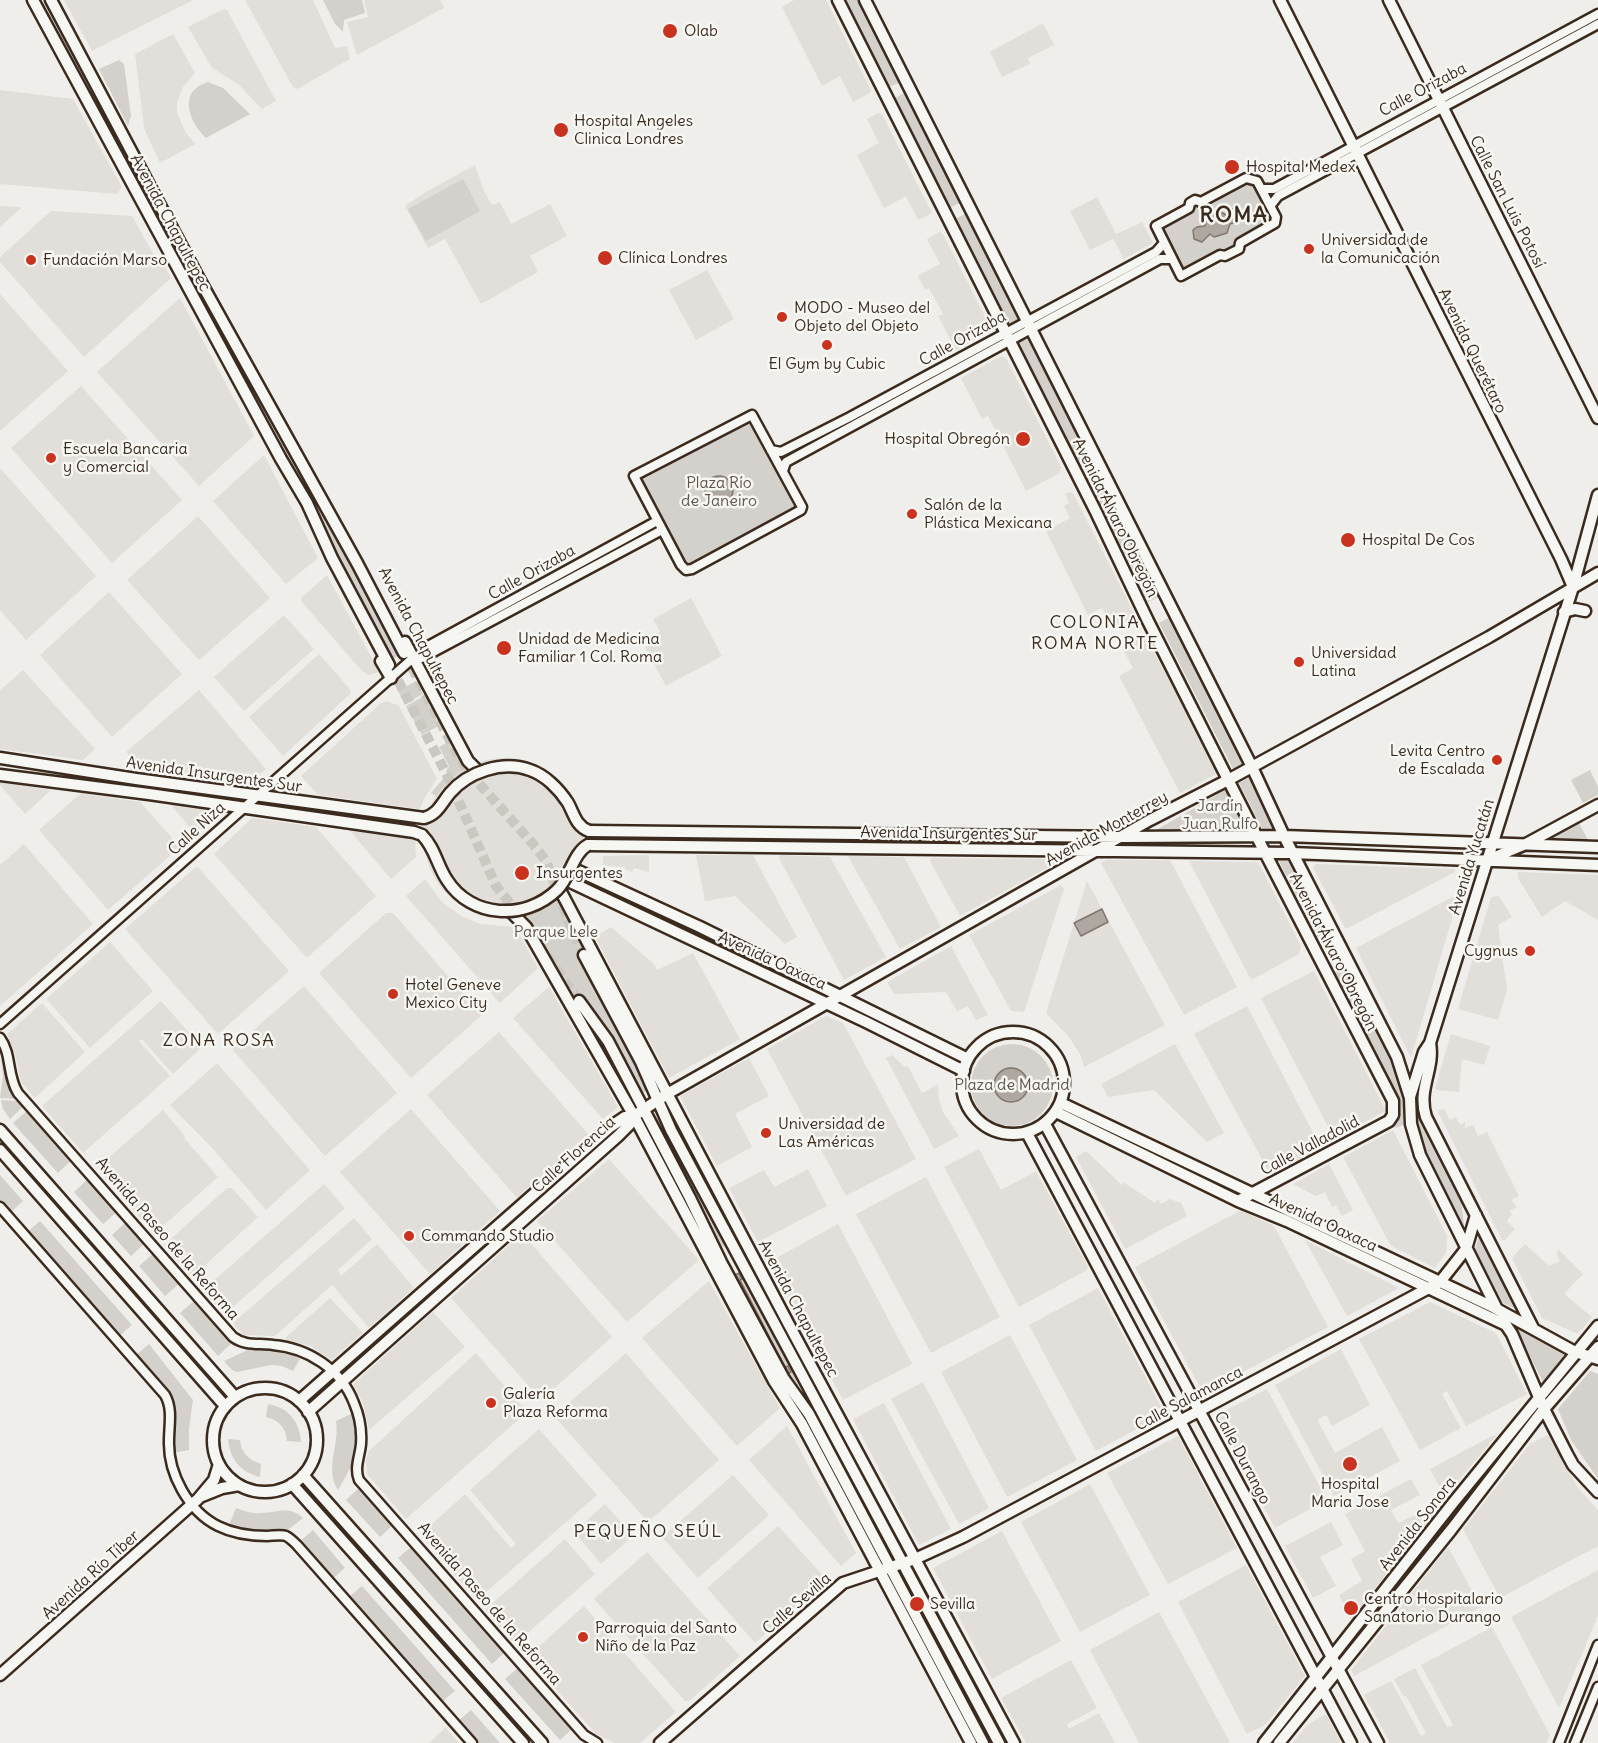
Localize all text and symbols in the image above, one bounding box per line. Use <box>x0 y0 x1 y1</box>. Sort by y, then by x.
place label: Olab <box>684 21 718 41</box>
marker: Olab <box>661 22 679 40</box>
street label: Calle Orizaba <box>1376 59 1470 121</box>
place label: Hospital Angeles Clinica Londres <box>574 111 693 149</box>
marker: Hospital Angeles Clinica Londres <box>552 121 570 139</box>
street label: Calle San Luis Potosí <box>1465 133 1549 271</box>
street label: Avenida Chapultepec <box>126 151 214 295</box>
place label: Hospital Medex <box>1246 157 1356 177</box>
marker: Hospital Medex <box>1223 158 1241 176</box>
district label: ROMA <box>1200 203 1268 229</box>
place label: Universidad de la Comunicación <box>1321 230 1440 268</box>
marker: Universidad de la Comunicación <box>1302 242 1316 256</box>
place label: Clínica Londres <box>618 248 728 268</box>
marker: Clínica Londres <box>596 249 614 267</box>
place label: Fundación Marso <box>43 250 167 270</box>
marker: Fundación Marso <box>24 253 38 267</box>
street label: Avenida Querétaro <box>1433 286 1511 416</box>
place label: MODO - Museo del Objeto del Objeto <box>794 298 930 336</box>
street label: Calle Orizaba <box>916 307 1010 371</box>
marker: MODO - Museo del Objeto del Objeto <box>775 310 789 324</box>
marker: El Gym by Cubic <box>820 338 834 352</box>
place label: El Gym by Cubic <box>768 354 886 374</box>
place label: Hospital Obregón <box>885 429 1010 449</box>
marker: Hospital Obregón <box>1014 430 1032 448</box>
street label: Avenida Álvaro Obregón <box>1068 435 1162 601</box>
place label: Escuela Bancaria y Comercial <box>63 439 188 477</box>
marker: Escuela Bancaria y Comercial <box>44 451 58 465</box>
park label: Plaza Río de Janeiro <box>681 473 757 511</box>
place label: Salón de la Plástica Mexicana <box>924 495 1052 533</box>
marker: Salón de la Plástica Mexicana <box>905 507 919 521</box>
place label: Hospital De Cos <box>1362 530 1475 550</box>
marker: Hospital De Cos <box>1339 531 1357 549</box>
street label: Calle Orizaba <box>485 541 579 605</box>
street label: Avenida Chapultepec <box>374 564 462 708</box>
district label: COLONIA ROMA NORTE <box>1031 612 1159 654</box>
place label: Unidad de Medicina Familiar 1 Col. Roma <box>518 629 662 667</box>
marker: Unidad de Medicina Familiar 1 Col. Roma <box>495 639 513 657</box>
place label: Universidad Latina <box>1311 643 1396 681</box>
marker: Universidad Latina <box>1292 655 1306 669</box>
place label: Levita Centro de Escalada <box>1390 741 1485 779</box>
street label: Avenida Insurgentes Sur <box>125 753 303 797</box>
marker: Levita Centro de Escalada <box>1490 753 1504 767</box>
street label: Avenida Monterrey <box>1043 787 1171 871</box>
park label: Jardín Juan Rulfo <box>1182 796 1258 834</box>
street label: Avenida Yucatán <box>1445 797 1499 917</box>
street label: Calle Niza <box>164 798 230 860</box>
street label: Avenida Insurgentes Sur <box>860 823 1038 845</box>
place label: Insurgentes <box>536 863 623 883</box>
marker: Insurgentes <box>513 864 531 882</box>
street label: Avenida Álvaro Obregón <box>1285 870 1381 1034</box>
park label: Parque Lele <box>514 922 598 942</box>
street label: Avenida Oaxaca <box>715 928 829 994</box>
place label: Cygnus <box>1464 941 1518 961</box>
marker: Cygnus <box>1523 944 1537 958</box>
place label: Hotel Geneve Mexico City <box>405 975 501 1013</box>
marker: Hotel Geneve Mexico City <box>386 987 400 1001</box>
district label: ZONA ROSA <box>163 1030 275 1052</box>
park label: Plaza de Madrid <box>954 1075 1070 1095</box>
street label: Calle Valladolid <box>1257 1112 1363 1180</box>
street label: Calle Florencia <box>528 1113 620 1197</box>
place label: Universidad de Las Américas <box>778 1114 885 1152</box>
marker: Universidad de Las Américas <box>759 1126 773 1140</box>
street label: Avenida Paseo de la Reforma <box>91 1154 243 1324</box>
street label: Avenida Oaxaca <box>1266 1190 1380 1256</box>
place label: Commando Studio <box>421 1226 554 1246</box>
marker: Commando Studio <box>402 1229 416 1243</box>
street label: Avenida Chapultepec <box>754 1237 842 1381</box>
street label: Calle Salamanca <box>1132 1362 1246 1436</box>
place label: Galería Plaza Reforma <box>503 1384 608 1422</box>
marker: Galería Plaza Reforma <box>484 1396 498 1410</box>
street label: Calle Durango <box>1209 1408 1275 1508</box>
marker: Hospital Maria Jose <box>1341 1455 1359 1473</box>
street label: Avenida Sonora <box>1376 1473 1460 1575</box>
place label: Hospital Maria Jose <box>1311 1474 1389 1512</box>
street label: Avenida Paseo de la Reforma <box>413 1519 565 1689</box>
district label: PEQUEÑO SEÚL <box>574 1521 722 1543</box>
street label: Avenida Río Tíber <box>38 1526 144 1624</box>
street label: Calle Sevilla <box>759 1569 835 1639</box>
place label: Centro Hospitalario Sanatorio Durango <box>1364 1589 1503 1627</box>
place label: Sevilla <box>930 1594 975 1614</box>
marker: Sevilla <box>908 1595 926 1613</box>
marker: Centro Hospitalario Sanatorio Durango <box>1342 1599 1360 1617</box>
place label: Parroquia del Santo Niño de la Paz <box>595 1618 737 1656</box>
marker: Parroquia del Santo Niño de la Paz <box>576 1630 590 1644</box>

